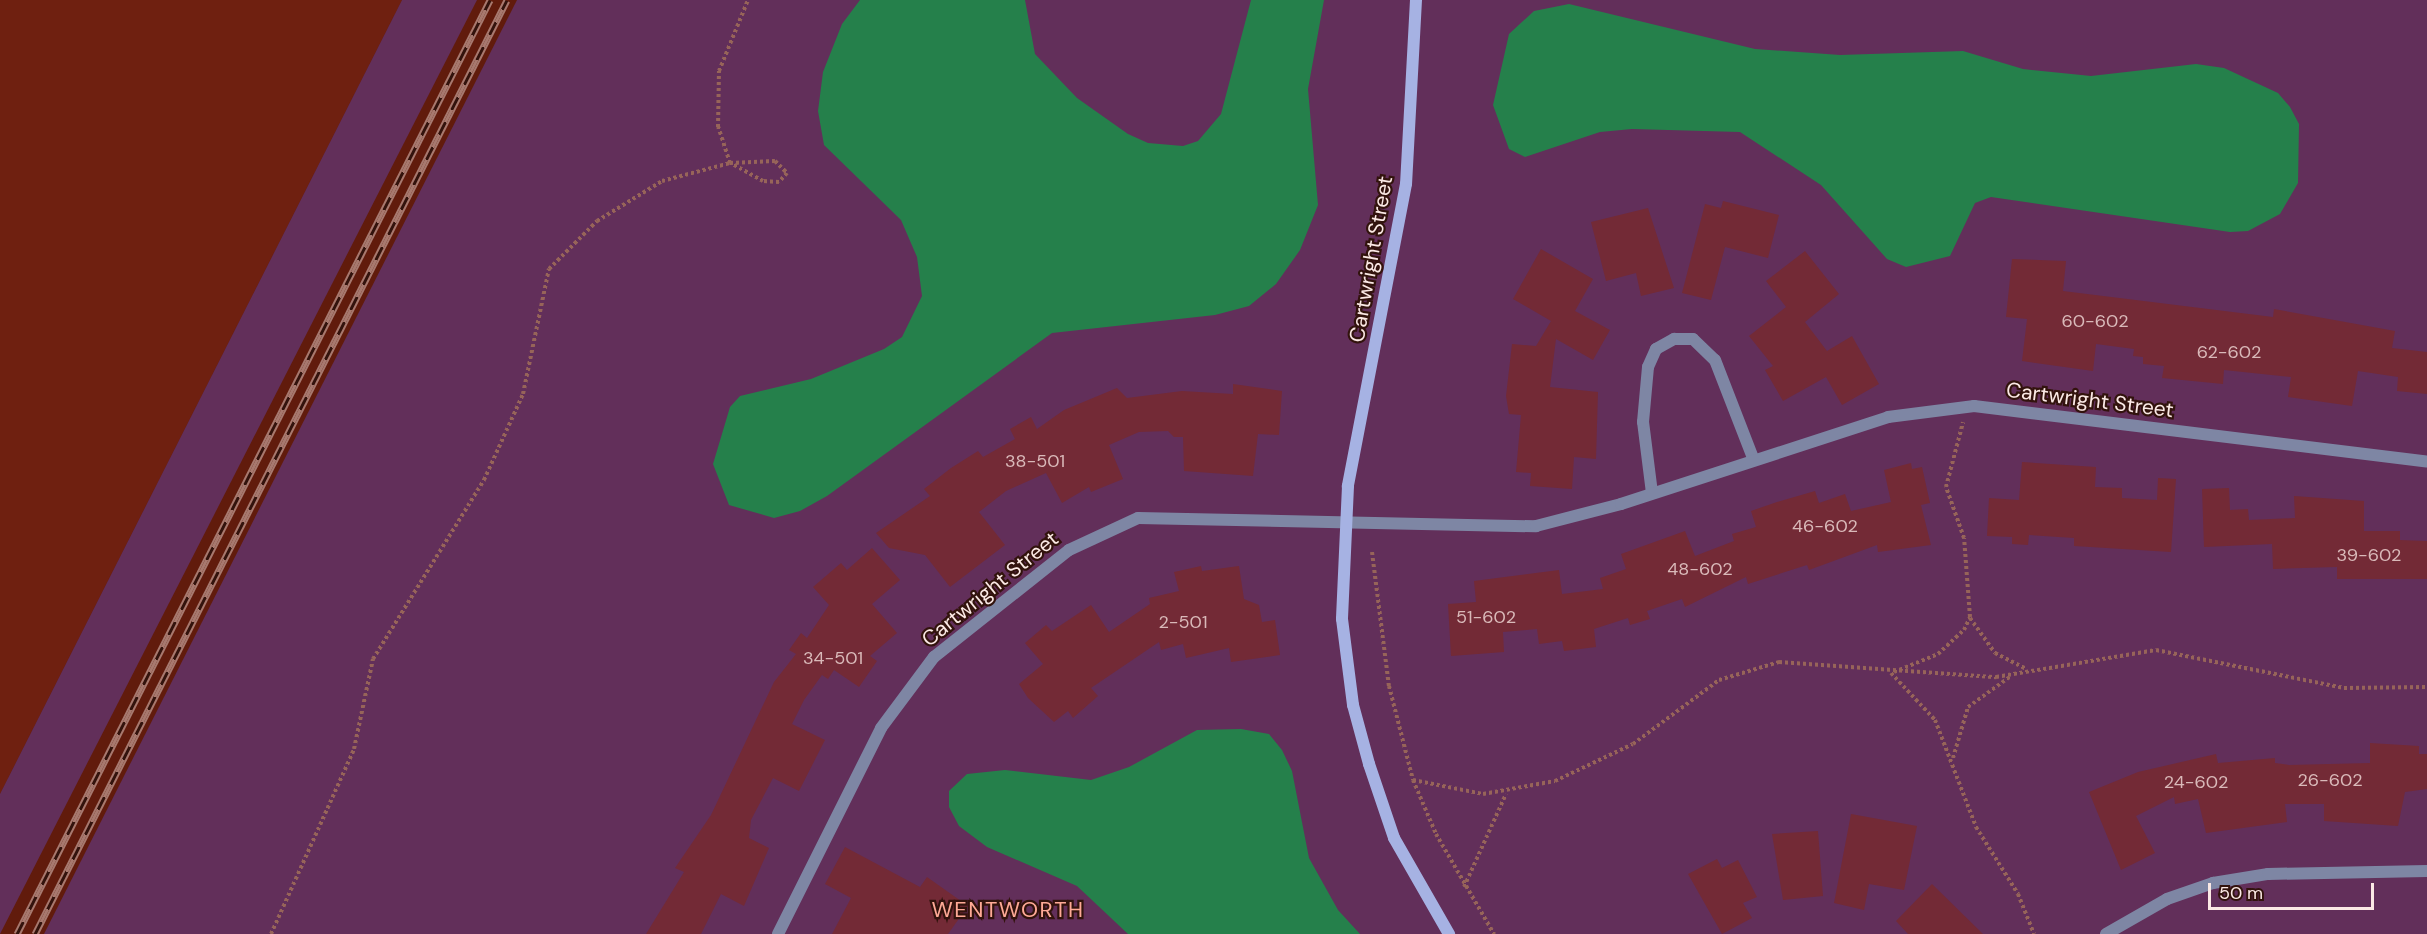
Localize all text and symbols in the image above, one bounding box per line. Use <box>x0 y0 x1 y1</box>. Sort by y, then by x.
street label: Cartwright Street <box>1344 174 1398 344</box>
house number: 60-602 <box>2061 310 2129 332</box>
house number: 62-602 <box>2197 341 2261 363</box>
street label: Cartwright Street <box>2005 377 2175 423</box>
house number: 38-501 <box>1005 450 1065 472</box>
house number: 46-602 <box>1792 515 1858 537</box>
street label: Cartwright Street <box>917 526 1063 652</box>
house number: 39-602 <box>2337 544 2401 566</box>
house number: 48-602 <box>1667 558 1733 580</box>
house number: 51-602 <box>1456 606 1516 628</box>
house number: 2-501 <box>1158 611 1208 633</box>
house number: 34-501 <box>803 647 863 669</box>
house number: 26-602 <box>2297 769 2363 791</box>
house number: 24-602 <box>2164 771 2228 793</box>
scale bar <box>2211 871 2378 909</box>
text: 50 m <box>2219 881 2263 905</box>
district label: WENTWORTH <box>932 897 1084 923</box>

